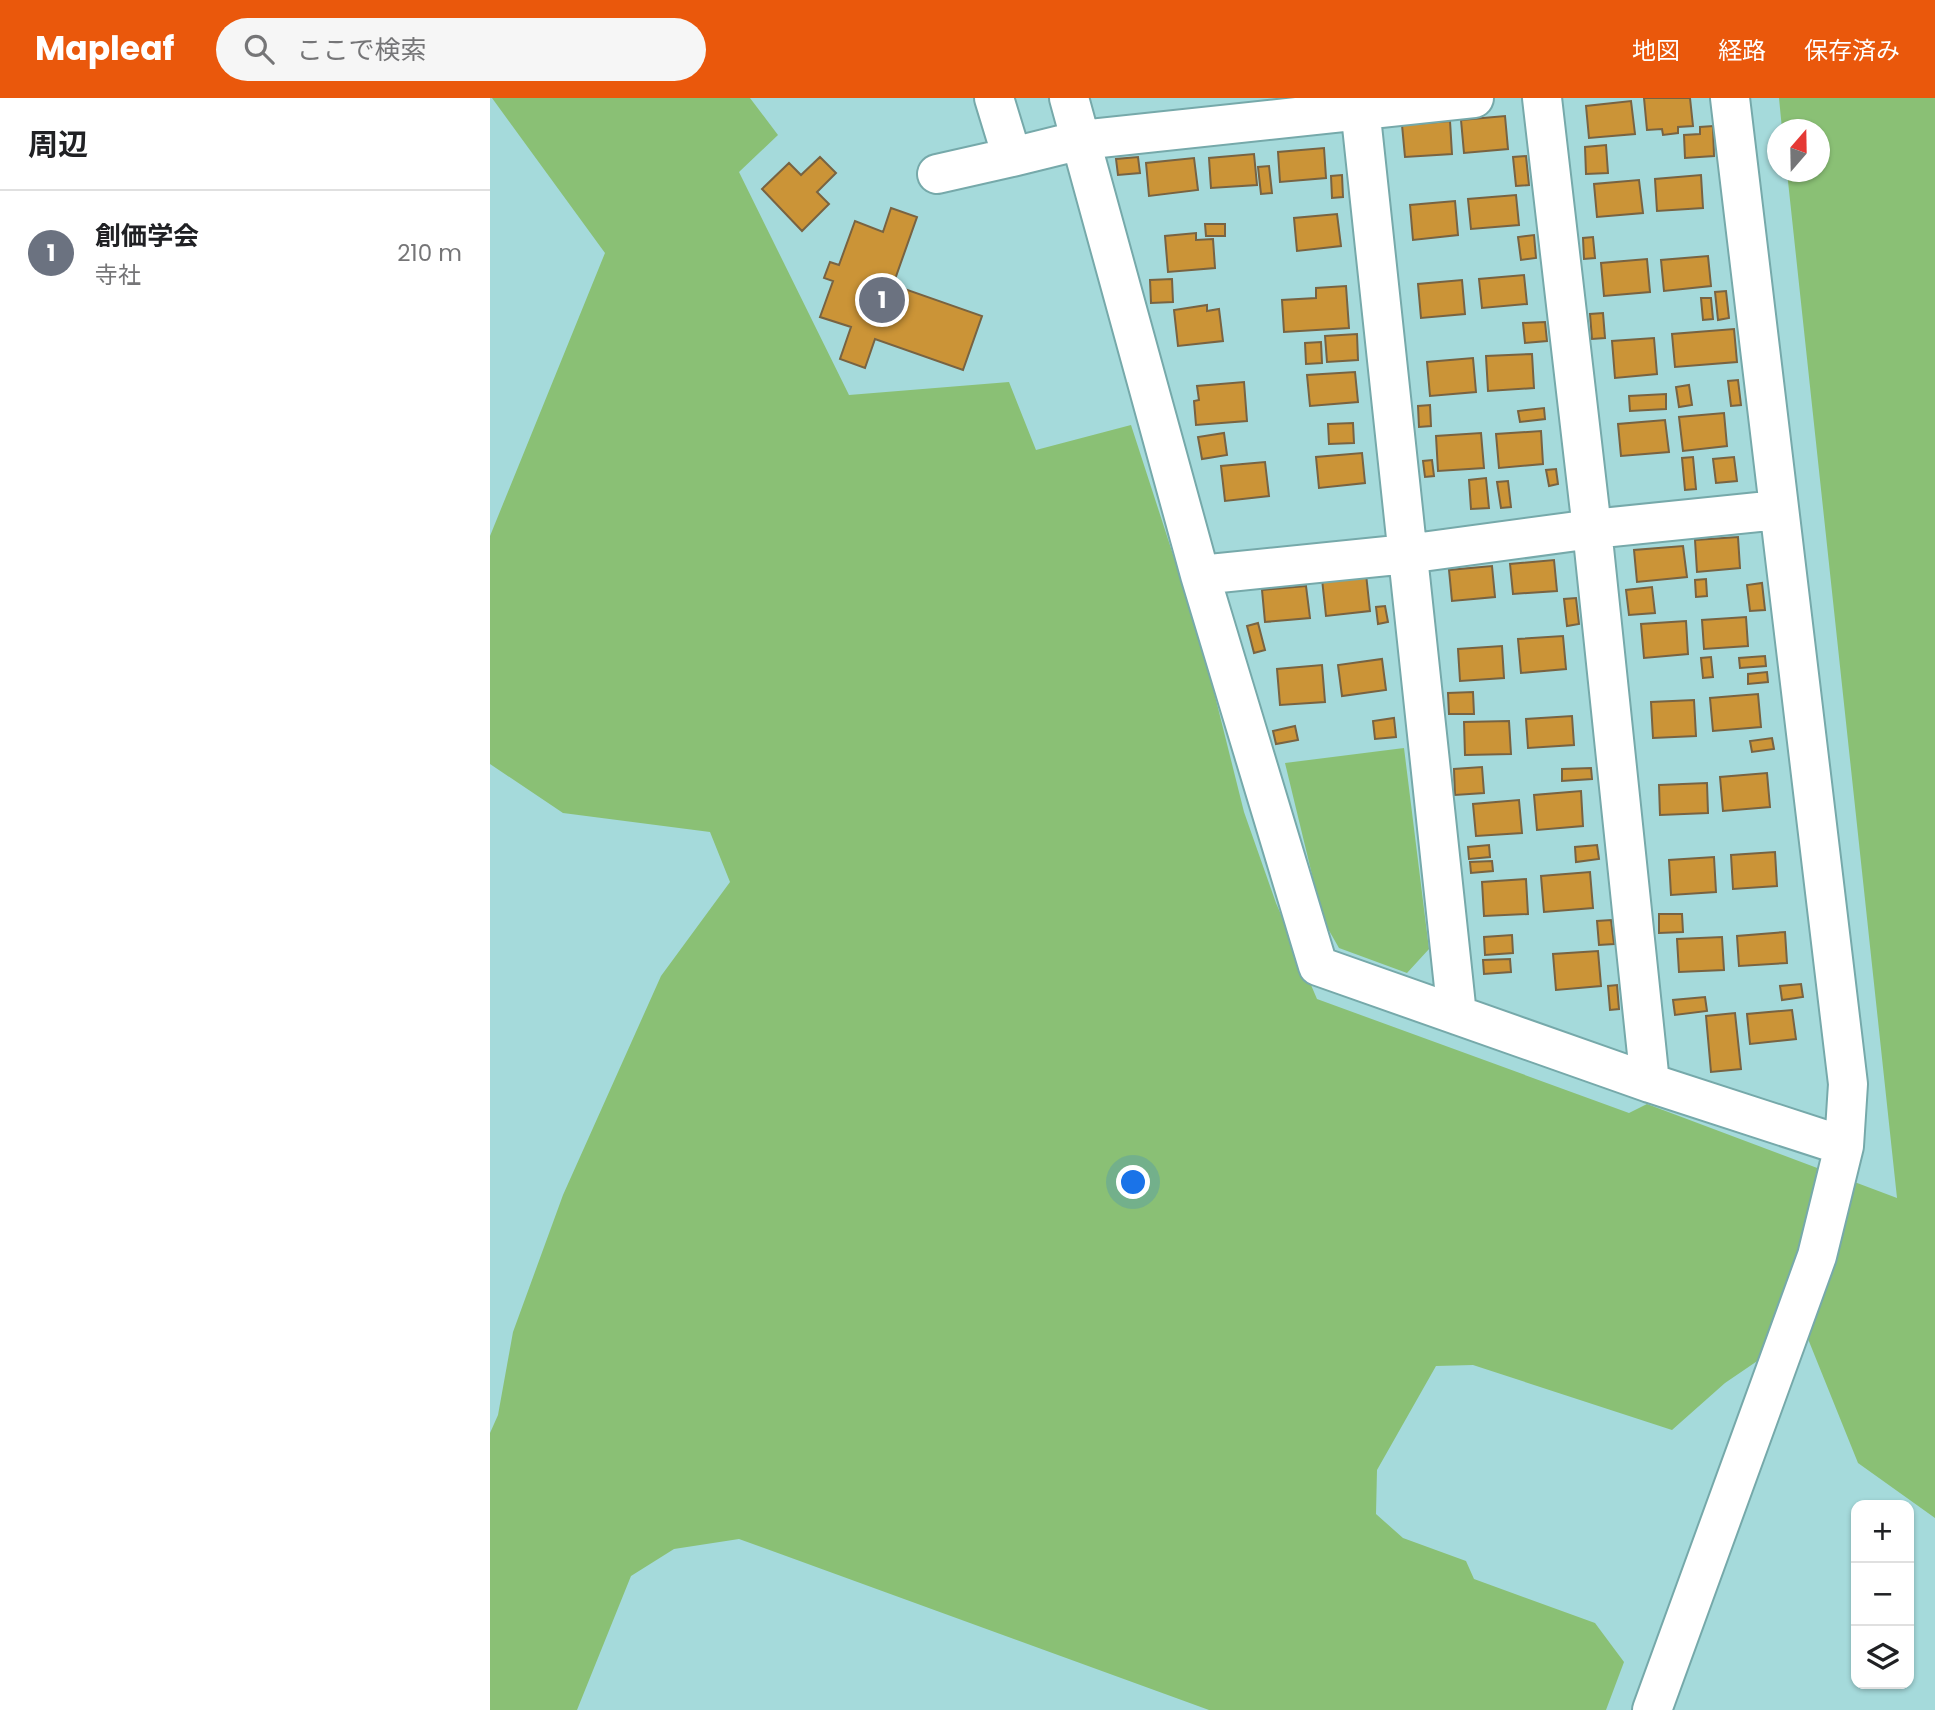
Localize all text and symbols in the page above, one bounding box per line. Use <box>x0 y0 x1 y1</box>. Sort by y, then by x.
search box <box>216 18 706 81</box>
text: Mapleaf <box>35 25 174 72</box>
icon: search <box>240 30 278 68</box>
text: ここで検索 <box>296 32 426 68</box>
text: 地図 <box>1632 34 1680 67</box>
text: 経路 <box>1718 34 1766 67</box>
text: 保存済み <box>1804 34 1900 67</box>
north arrow <box>1767 119 1830 182</box>
text: 周辺 <box>28 123 88 166</box>
text: 創価学会 <box>95 218 199 254</box>
text: 1 <box>47 237 55 269</box>
text: 210 m <box>397 237 462 269</box>
text: 寺社 <box>95 259 141 291</box>
pin: 1 <box>859 274 905 326</box>
your location <box>1116 1165 1150 1199</box>
map controls <box>1851 1500 1914 1689</box>
button: + <box>1851 1500 1914 1563</box>
button: − <box>1851 1563 1914 1626</box>
button: layers <box>1851 1626 1914 1689</box>

